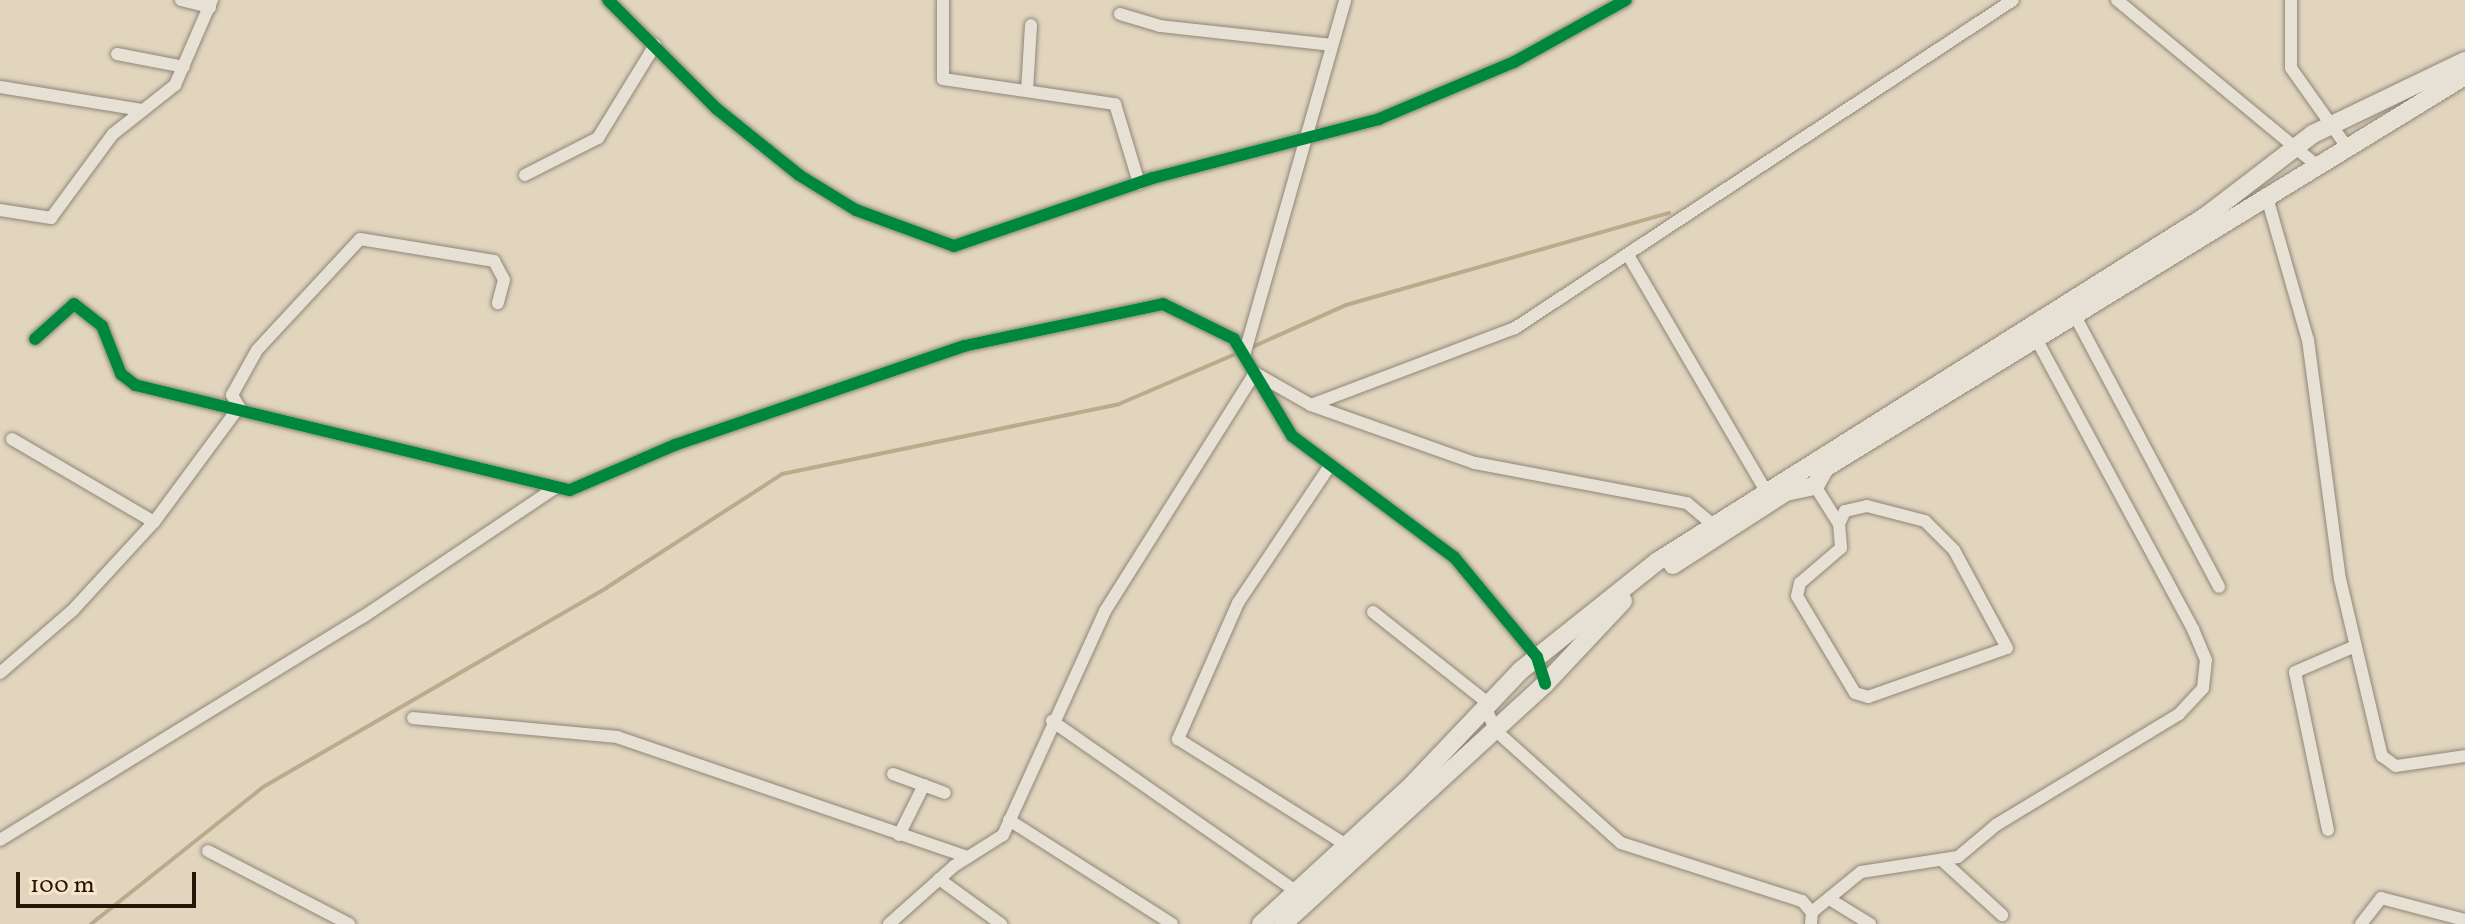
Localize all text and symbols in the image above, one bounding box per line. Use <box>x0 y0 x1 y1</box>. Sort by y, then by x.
scale bar <box>20 856 200 906</box>
text: 100 m <box>30 869 95 903</box>

